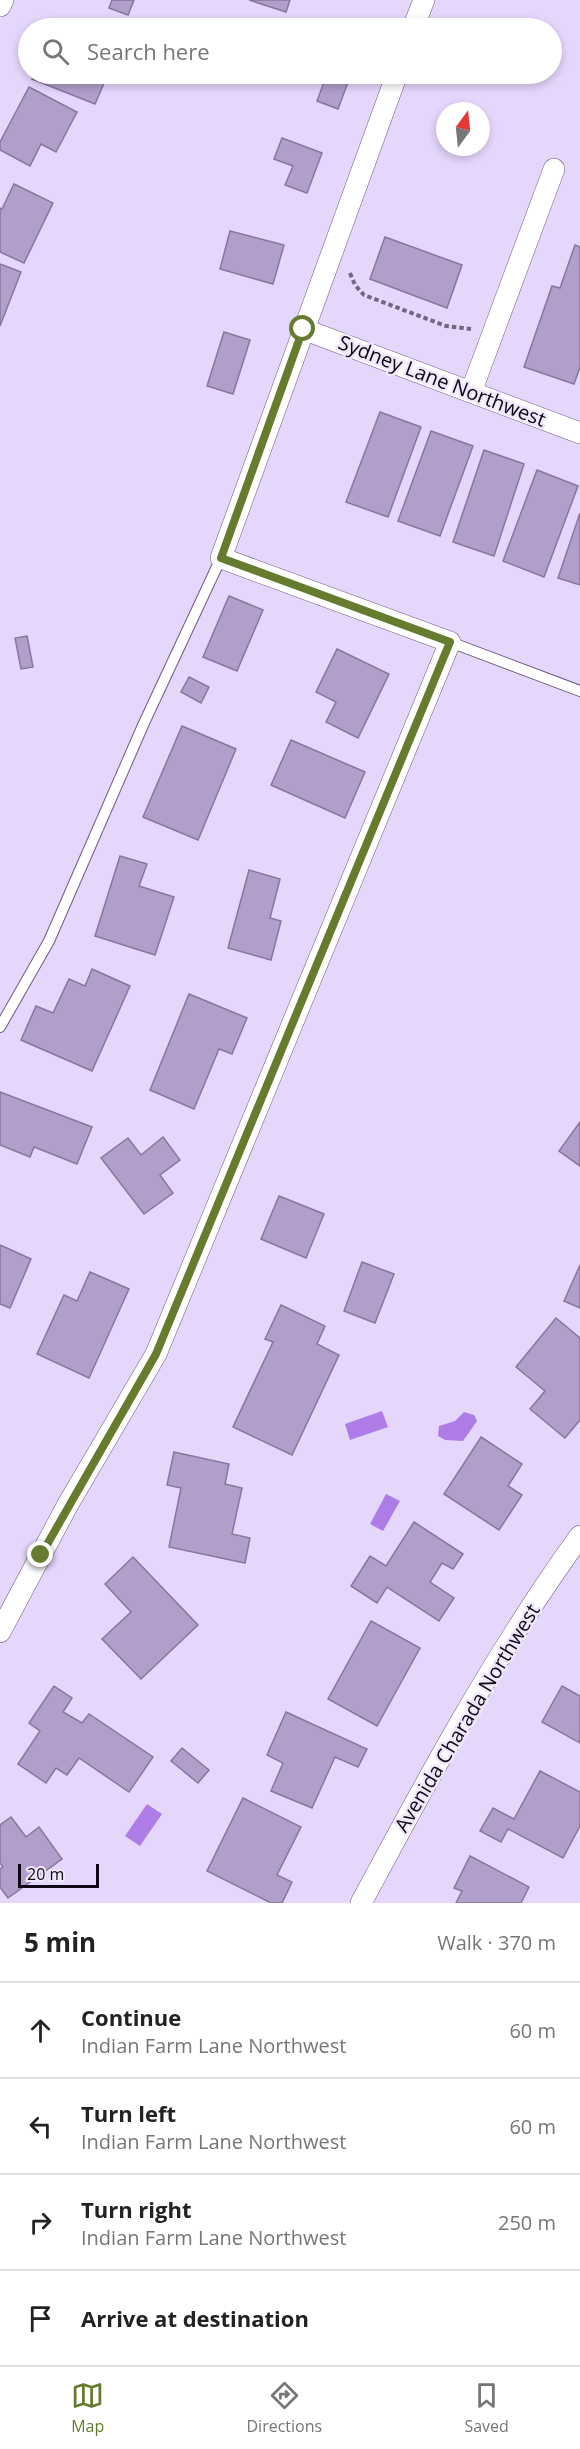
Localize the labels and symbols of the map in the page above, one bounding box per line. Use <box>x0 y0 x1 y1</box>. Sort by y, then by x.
north arrow <box>436 102 490 156</box>
route start <box>289 315 315 341</box>
street label: Sydney Lane Northwest <box>335 328 550 433</box>
route end <box>27 1541 53 1567</box>
street label: Avenida Charada Northwest <box>388 1599 546 1837</box>
scale bar <box>18 1861 99 1888</box>

